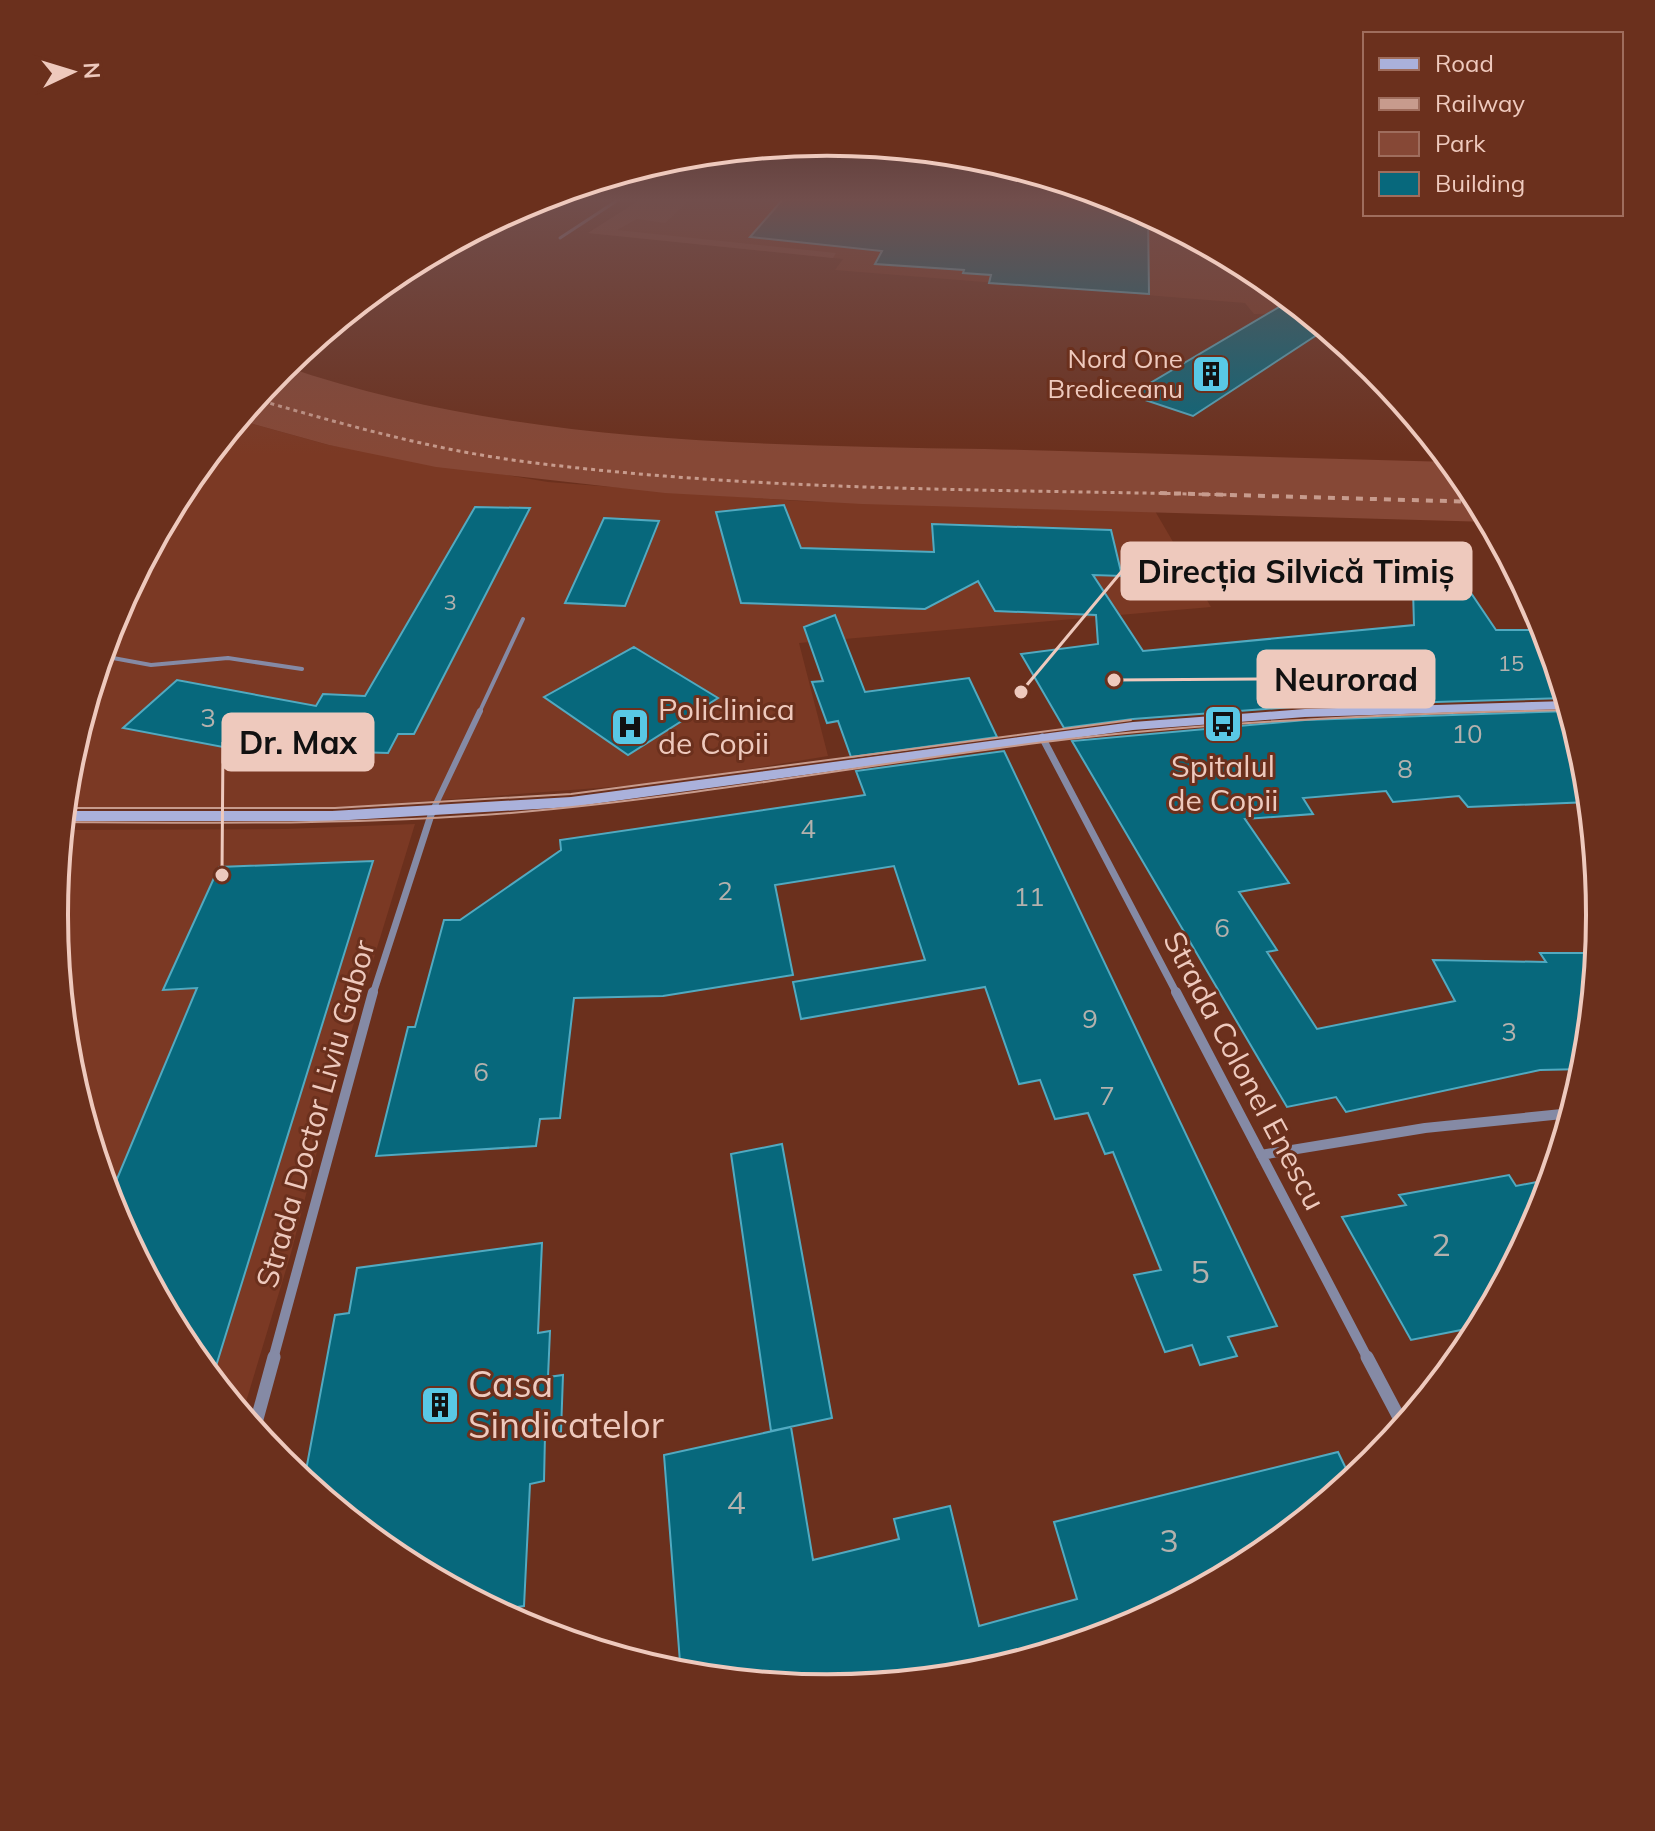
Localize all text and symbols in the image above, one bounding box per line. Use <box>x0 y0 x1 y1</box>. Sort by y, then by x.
north arrow <box>32 32 112 112</box>
legend <box>1363 32 1623 216</box>
text: Road <box>1435 48 1494 78</box>
text: N <box>77 61 106 80</box>
text: Railway <box>1435 88 1525 118</box>
text: Park <box>1435 128 1486 158</box>
text: Building <box>1435 168 1525 198</box>
place label: Nord One Brediceanu <box>1048 342 1183 405</box>
building icon: Nord One Brediceanu <box>1190 353 1232 395</box>
callout: Direcția Silvică Timiș <box>1122 543 1471 599</box>
text: Direcția Silvică Timiș <box>1137 551 1455 592</box>
house number: 3 <box>443 588 457 616</box>
house number: 15 <box>1498 649 1524 677</box>
callout: Neurorad <box>1258 651 1434 707</box>
text: Neurorad <box>1274 659 1418 699</box>
place label: Policlinica de Copii <box>658 690 795 762</box>
house number: 3 <box>200 701 216 734</box>
bus stop icon: Spitalul de Copii <box>1202 703 1244 745</box>
hospital icon: Policlinica de Copii <box>609 706 651 748</box>
callout: Dr. Max <box>223 714 373 770</box>
house number: 10 <box>1451 717 1483 750</box>
text: Dr. Max <box>239 722 358 762</box>
place label: Spitalul de Copii <box>1167 747 1279 819</box>
house number: 8 <box>1397 752 1413 785</box>
house number: 4 <box>800 812 816 845</box>
house number: 2 <box>717 874 733 907</box>
house number: 11 <box>1013 880 1045 913</box>
house number: 6 <box>1214 911 1230 944</box>
street label: Strada Colonel Enescu <box>1155 925 1334 1216</box>
street label: Strada Doctor Liviu Gabor <box>247 935 383 1292</box>
house number: 9 <box>1082 1002 1098 1035</box>
house number: 3 <box>1501 1015 1517 1048</box>
house number: 6 <box>473 1055 489 1088</box>
house number: 7 <box>1099 1079 1115 1112</box>
house number: 2 <box>1431 1224 1451 1264</box>
house number: 5 <box>1190 1251 1210 1291</box>
place label: Casa Sindicatelor <box>468 1361 664 1447</box>
building icon: Casa Sindicatelor <box>419 1384 461 1426</box>
house number: 4 <box>726 1482 746 1522</box>
house number: 3 <box>1159 1520 1179 1560</box>

